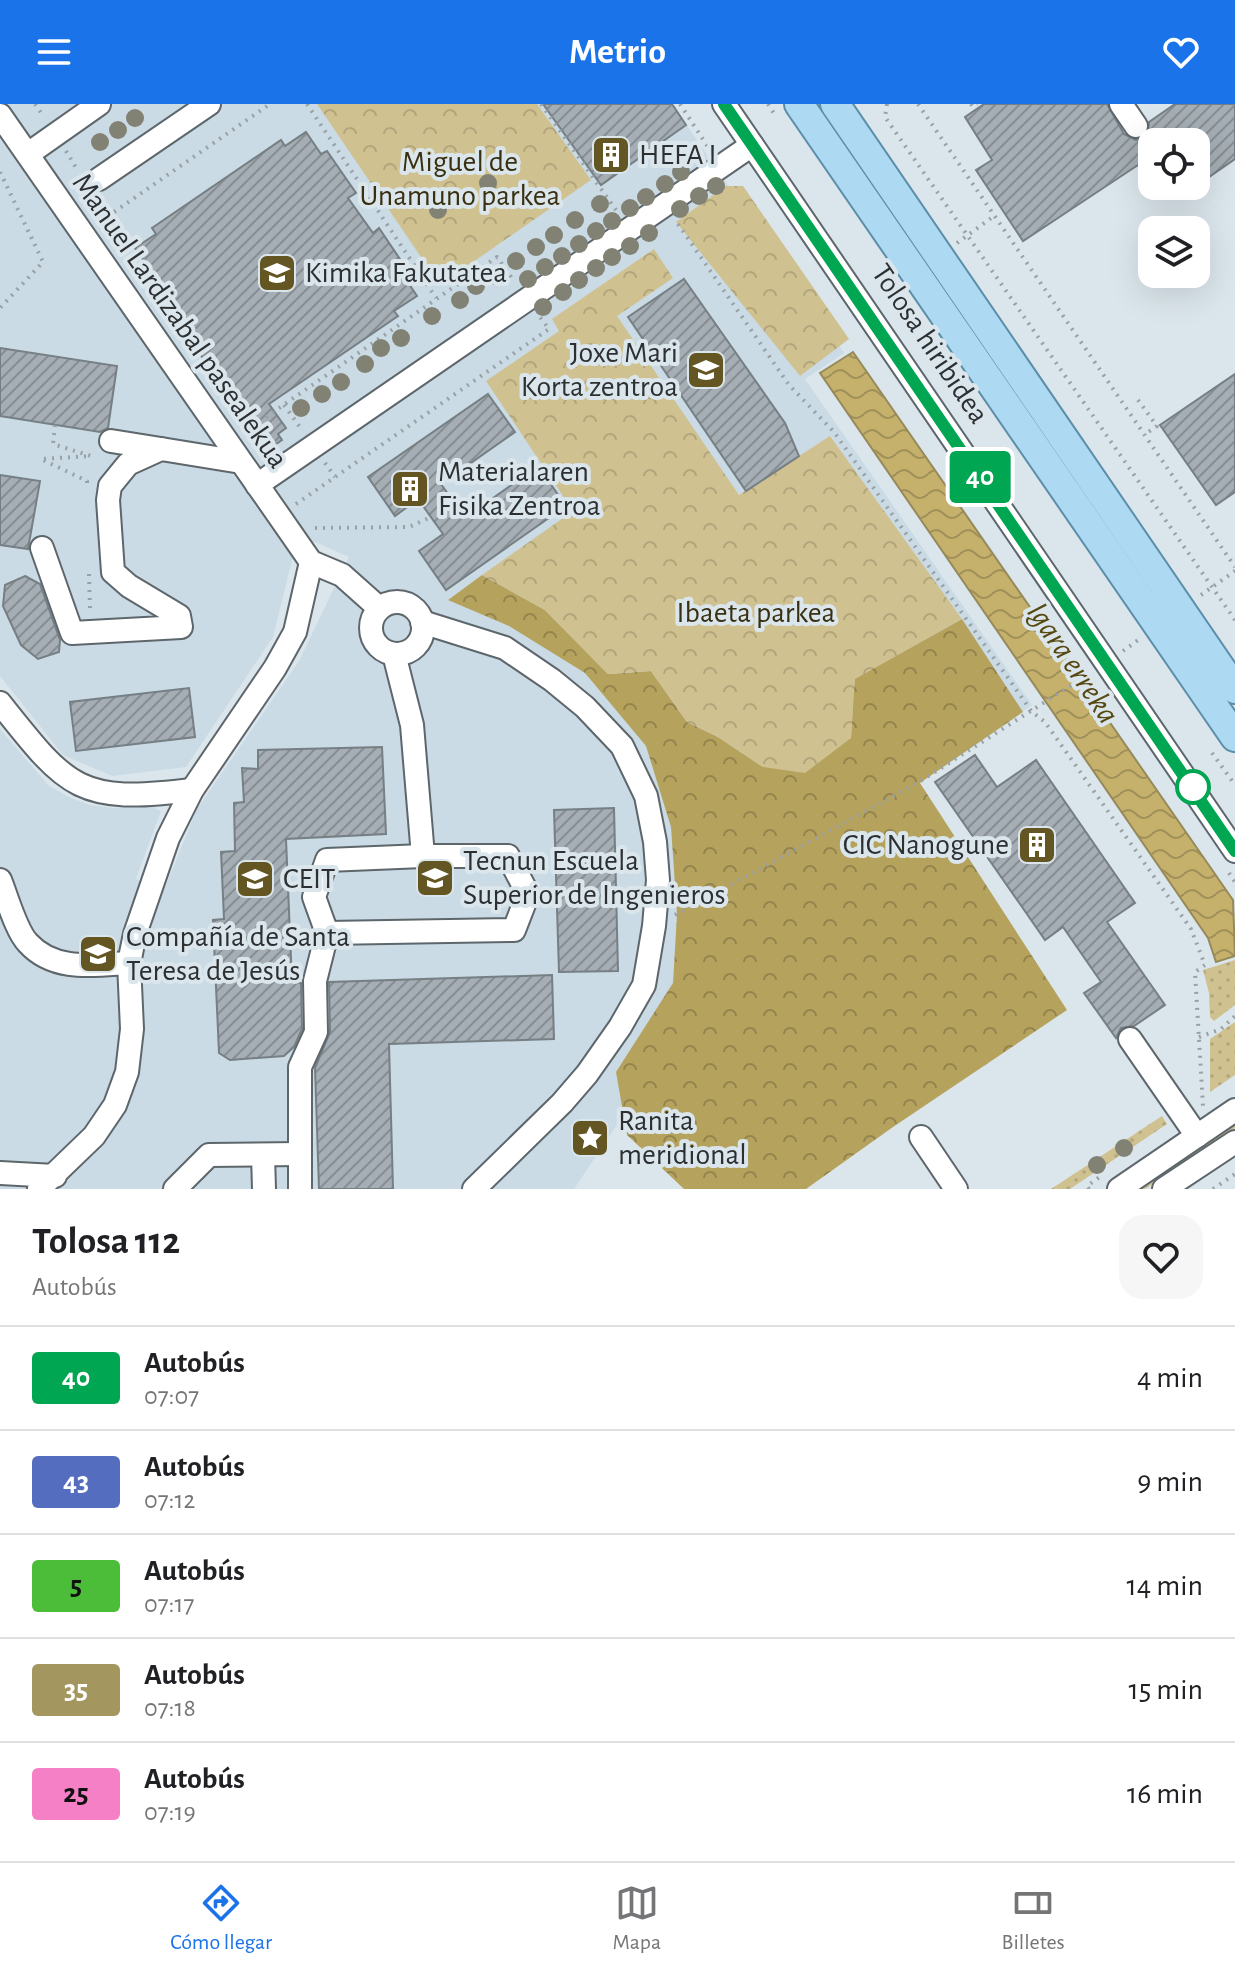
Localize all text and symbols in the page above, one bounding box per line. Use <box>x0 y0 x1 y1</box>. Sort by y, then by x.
icon: menu <box>32 30 76 74</box>
icon: heart <box>1159 30 1203 74</box>
text: Metrio <box>569 34 666 70</box>
map controls <box>1138 128 1210 288</box>
button: locate <box>1138 128 1210 200</box>
building icon: HEFA I <box>590 134 632 176</box>
place label: HEFA I <box>639 140 717 170</box>
park label: Miguel de Unamuno parkea <box>360 147 560 211</box>
street label: Manuel Lardizabal pasealekua <box>67 168 293 474</box>
button: layers <box>1138 216 1210 288</box>
school or university icon: Kimika Fakutatea <box>256 252 298 294</box>
place label: Kimika Fakutatea <box>305 258 507 288</box>
street label: Tolosa hiribidea <box>866 259 994 429</box>
place label: Joxe Mari Korta zentroa <box>521 338 678 402</box>
school or university icon: Joxe Mari Korta zentroa <box>685 349 727 391</box>
line badge: 40 <box>944 451 1016 503</box>
place label: Materialaren Fisika Zentroa <box>438 457 601 521</box>
text: 40 <box>966 463 994 491</box>
building icon: Materialaren Fisika Zentroa <box>389 468 431 510</box>
water label: Igara erreka <box>1021 597 1125 729</box>
park label: Ibaeta parkea <box>677 598 835 628</box>
unlabelled marker <box>1176 770 1210 804</box>
building icon: CIC Nanogune <box>1016 824 1058 866</box>
place label: CIC Nanogune <box>843 830 1009 860</box>
place label: Tecnun Escuela Superior de Ingenieros <box>463 846 726 910</box>
school or university icon: Tecnun Escuela Superior de Ingenieros <box>414 857 456 899</box>
school or university icon: CEIT <box>234 858 276 900</box>
place label: CEIT <box>283 864 336 894</box>
place label: Compañía de Santa Teresa de Jesús <box>126 922 350 986</box>
school or university icon: Compañía de Santa Teresa de Jesús <box>77 933 119 975</box>
place label: Ranita meridional <box>618 1106 747 1170</box>
place icon: Ranita meridional <box>569 1117 611 1159</box>
button: heart <box>1119 1215 1203 1299</box>
text: Tolosa 112 <box>32 1223 180 1261</box>
text: Autobús <box>32 1274 117 1300</box>
text: Autobús <box>144 1348 245 1378</box>
text: 4 min <box>1137 1363 1203 1393</box>
text: 40 <box>62 1364 90 1392</box>
text: 07:07 <box>144 1383 199 1409</box>
text: Autobús <box>144 1452 245 1482</box>
text: 9 min <box>1137 1467 1203 1497</box>
text: 43 <box>63 1468 89 1496</box>
text: 07:12 <box>144 1487 195 1513</box>
text: Autobús <box>144 1556 245 1586</box>
text: 14 min <box>1127 1571 1203 1601</box>
text: 5 <box>70 1572 82 1600</box>
text: 07:17 <box>144 1591 194 1617</box>
text: Autobús <box>144 1660 245 1690</box>
text: 15 min <box>1128 1675 1203 1705</box>
text: 35 <box>64 1676 88 1704</box>
text: 07:18 <box>144 1695 196 1721</box>
text: Autobús <box>144 1764 245 1794</box>
text: 16 min <box>1127 1779 1203 1809</box>
text: 25 <box>63 1780 89 1808</box>
text: 07:19 <box>144 1799 196 1825</box>
tab: Cómo llegar <box>170 1881 272 1955</box>
tab: Mapa <box>613 1881 661 1955</box>
tab: Billetes <box>1002 1881 1065 1955</box>

